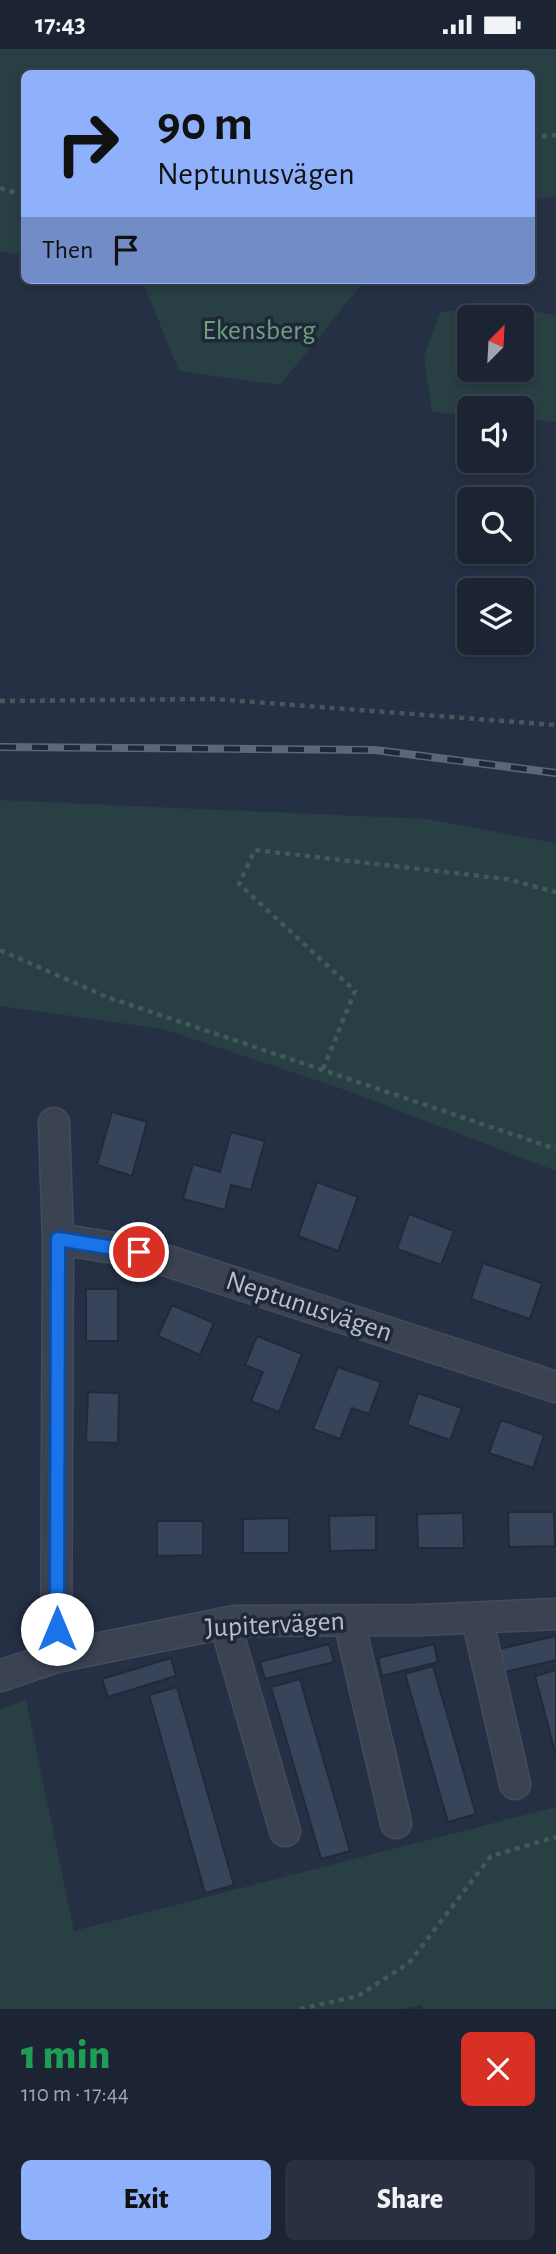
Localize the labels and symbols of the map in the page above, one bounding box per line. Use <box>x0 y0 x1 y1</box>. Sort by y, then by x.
north arrow <box>457 305 534 381</box>
park label: Ekensberg <box>202 317 316 345</box>
pin <box>109 1222 169 1282</box>
street label: Neptunusvägen <box>222 1267 396 1347</box>
position arrow <box>20 1592 94 1666</box>
street label: Jupitervägen <box>204 1607 346 1643</box>

